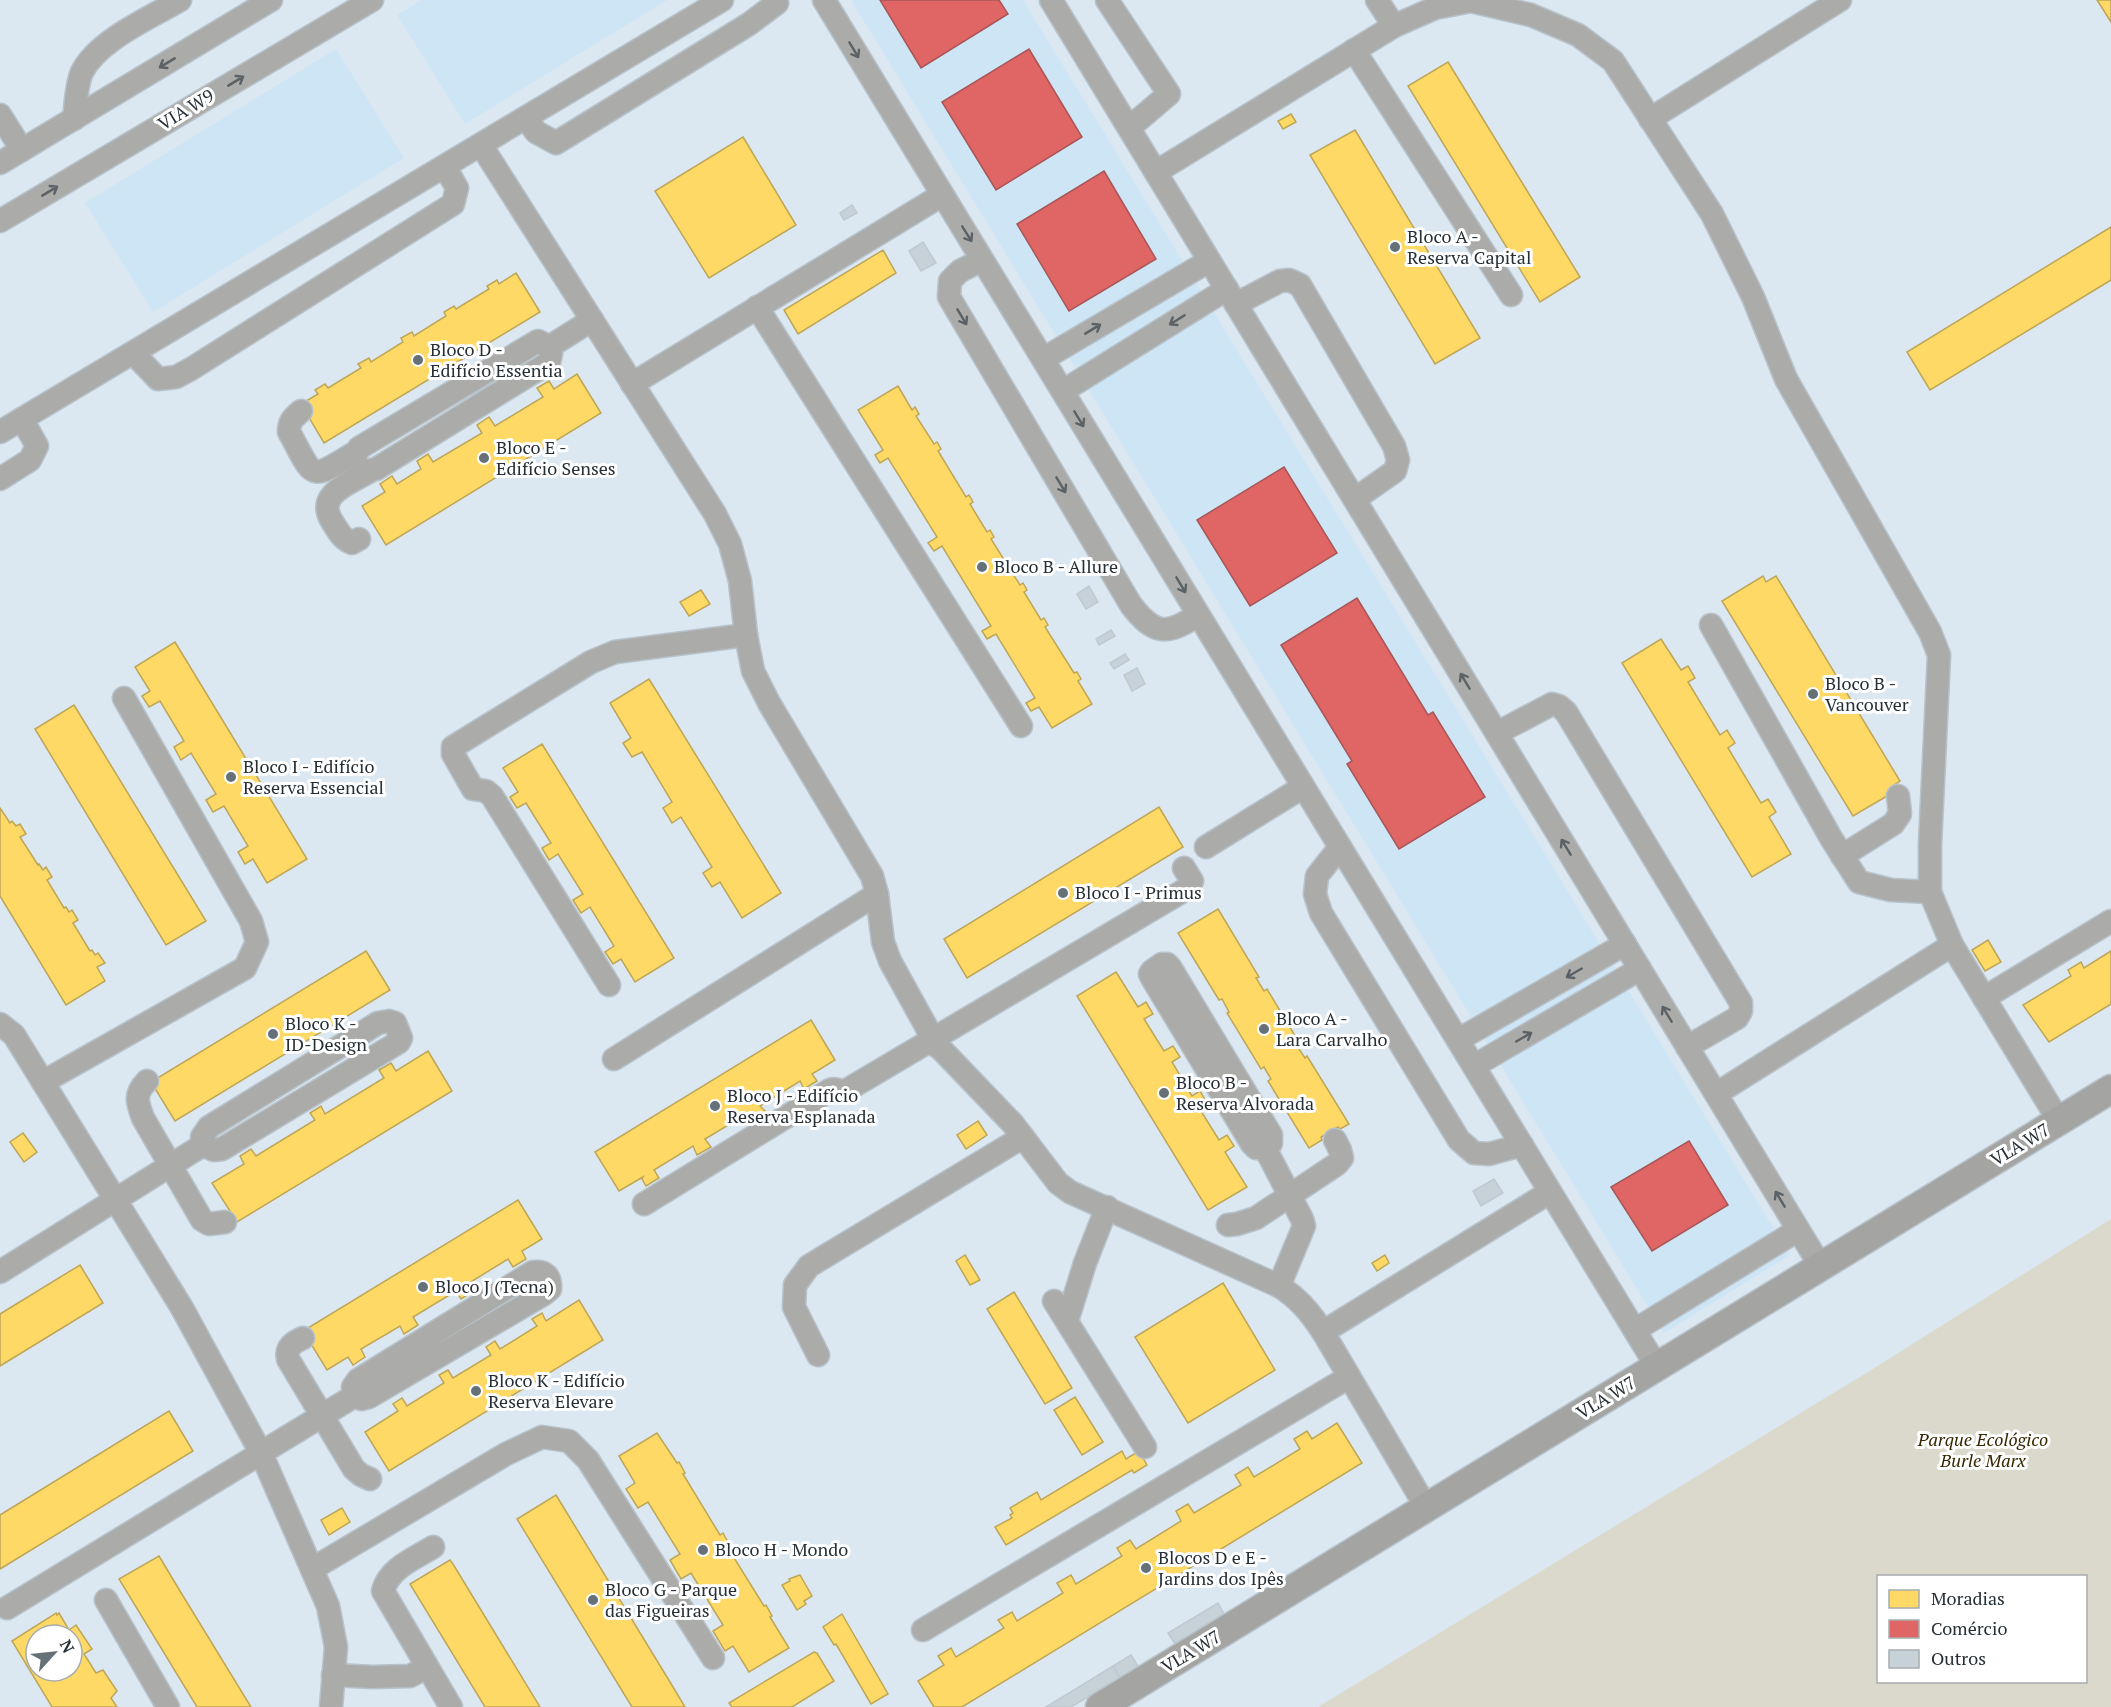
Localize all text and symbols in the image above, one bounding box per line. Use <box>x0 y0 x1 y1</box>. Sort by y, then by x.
one-way arrow <box>849 41 861 58</box>
one-way arrow <box>159 57 176 69</box>
one-way arrow <box>227 74 244 86</box>
street label: VIA W9 <box>153 83 218 135</box>
one-way arrow <box>41 185 58 197</box>
place label: Bloco A - Reserva Capital <box>1407 224 1531 269</box>
one-way arrow <box>961 225 973 242</box>
marker: Bloco A - Reserva Capital <box>1388 240 1402 254</box>
one-way arrow <box>956 308 968 325</box>
one-way arrow <box>1169 314 1186 326</box>
one-way arrow <box>1084 323 1101 335</box>
place label: Bloco D - Edifício Essentia <box>430 337 563 382</box>
marker: Bloco D - Edifício Essentia <box>411 353 425 367</box>
one-way arrow <box>1074 410 1086 427</box>
place label: Bloco E - Edifício Senses <box>496 435 616 480</box>
marker: Bloco E - Edifício Senses <box>477 451 491 465</box>
one-way arrow <box>1055 476 1067 493</box>
place label: Bloco B - Allure <box>994 554 1118 578</box>
marker: Bloco B - Allure <box>975 560 989 574</box>
one-way arrow <box>1175 576 1187 593</box>
place label: Bloco B - Vancouver <box>1825 671 1909 716</box>
one-way arrow <box>1459 673 1471 690</box>
marker: Bloco B - Vancouver <box>1806 687 1820 701</box>
place label: Bloco I - Edifício Reserva Essencial <box>243 754 384 799</box>
marker: Bloco I - Edifício Reserva Essencial <box>224 770 238 784</box>
one-way arrow <box>1560 839 1572 856</box>
place label: Bloco I - Primus <box>1075 880 1202 904</box>
marker: Bloco I - Primus <box>1056 886 1070 900</box>
one-way arrow <box>1566 968 1583 980</box>
place label: Bloco A - Lara Carvalho <box>1276 1006 1387 1051</box>
one-way arrow <box>1661 1006 1673 1023</box>
place label: Bloco K - ID-Design <box>285 1011 367 1056</box>
marker: Bloco A - Lara Carvalho <box>1257 1022 1271 1036</box>
marker: Bloco K - ID-Design <box>266 1027 280 1041</box>
one-way arrow <box>1515 1030 1532 1042</box>
place label: Bloco B - Reserva Alvorada <box>1176 1070 1314 1115</box>
place label: Bloco J - Edifício Reserva Esplanada <box>727 1083 876 1128</box>
marker: Bloco B - Reserva Alvorada <box>1157 1086 1171 1100</box>
marker: Bloco J - Edifício Reserva Esplanada <box>708 1099 722 1113</box>
street label: VLA W7 <box>1985 1117 2053 1171</box>
one-way arrow <box>1773 1191 1785 1208</box>
place label: Bloco J (Tecna) <box>435 1274 554 1298</box>
marker: Bloco J (Tecna) <box>416 1280 430 1294</box>
place label: Bloco K - Edifício Reserva Elevare <box>488 1368 625 1413</box>
street label: VLA W7 <box>1571 1370 1639 1424</box>
marker: Bloco K - Edifício Reserva Elevare <box>469 1384 483 1398</box>
park label: Parque Ecológico Burle Marx <box>1917 1427 2048 1472</box>
place label: Bloco H - Mondo <box>715 1537 848 1561</box>
marker: Bloco H - Mondo <box>696 1543 710 1557</box>
place label: Blocos D e E - Jardins dos Ipês <box>1158 1545 1284 1590</box>
marker: Blocos D e E - Jardins dos Ipês <box>1139 1561 1153 1575</box>
legend <box>1877 1575 2087 1683</box>
place label: Bloco G - Parque das Figueiras <box>605 1577 737 1622</box>
text: Moradias <box>1931 1586 2005 1610</box>
marker: Bloco G - Parque das Figueiras <box>586 1593 600 1607</box>
text: Comércio <box>1931 1616 2007 1640</box>
north arrow <box>24 1623 84 1683</box>
street label: VLA W7 <box>1156 1624 1224 1678</box>
text: N <box>55 1636 80 1657</box>
text: Outros <box>1931 1646 1986 1670</box>

